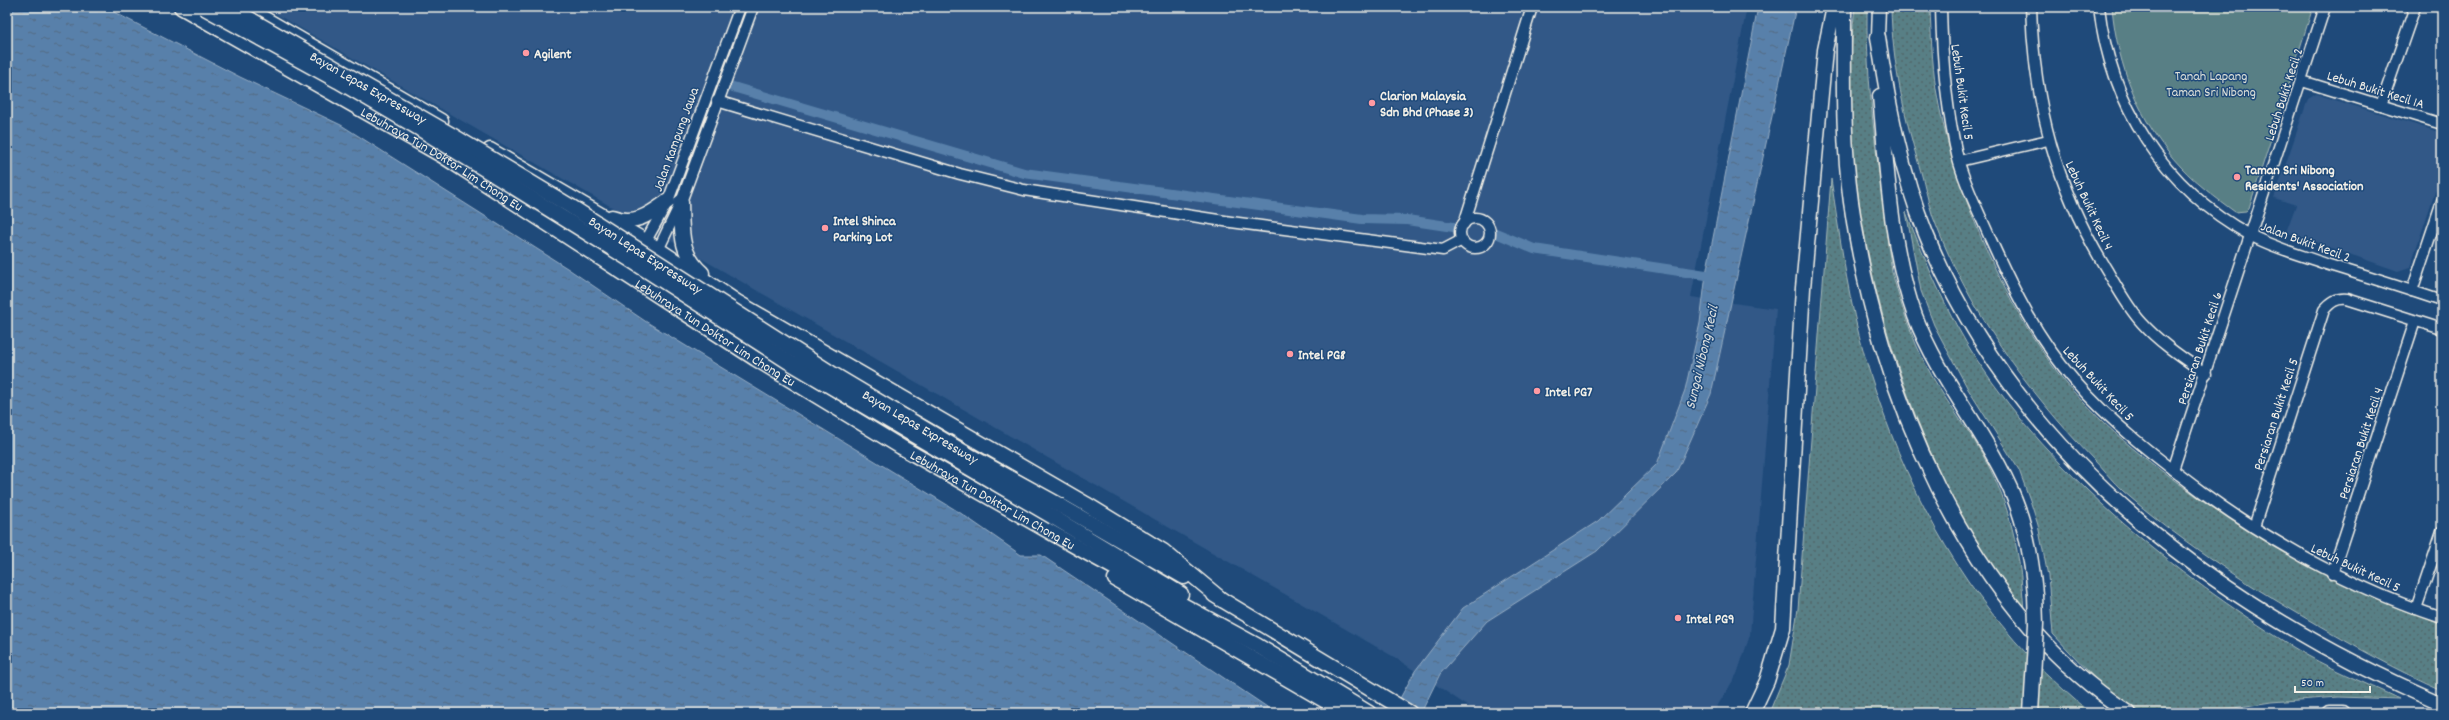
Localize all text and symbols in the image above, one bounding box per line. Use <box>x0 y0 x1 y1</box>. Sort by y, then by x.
street label: Lebuh Bukit Kecil 5 <box>1944 43 1978 142</box>
place label: Agilent <box>534 45 572 65</box>
street label: Lebuh Bukit Kecil 2 <box>2260 46 2309 144</box>
street label: Bayan Lepas Expressway <box>306 47 430 131</box>
marker: Agilent <box>521 48 531 58</box>
park label: Tanah Lapang Taman Sri Nibong <box>2166 67 2256 103</box>
street label: Lebuh Bukit Kecil 1A <box>2324 67 2427 115</box>
street label: Jalan Kampung Jawa <box>649 84 705 195</box>
place label: Clarion Malaysia Sdn Bhd (Phase 3) <box>1380 87 1473 123</box>
marker: Clarion Malaysia Sdn Bhd (Phase 3) <box>1367 98 1377 108</box>
street label: Lebuhraya Tun Doktor Lim Chong Eu <box>356 103 526 217</box>
street label: Lebuh Bukit Kecil 4 <box>2059 158 2118 254</box>
place label: Taman Sri Nibong Residents' Association <box>2245 161 2364 197</box>
marker: Taman Sri Nibong Residents' Association <box>2232 172 2242 182</box>
street label: Bayan Lepas Expressway <box>584 212 706 300</box>
place label: Intel Shinca Parking Lot <box>833 212 897 248</box>
street label: Jalan Bukit Kecil 2 <box>2258 217 2353 268</box>
marker: Intel Shinca Parking Lot <box>820 223 830 233</box>
street label: Lebuhraya Tun Doktor Lim Chong Eu <box>630 275 799 393</box>
street label: Persiaran Bukit Kecil 6 <box>2173 289 2229 408</box>
water label: Sungai Nibong Kecil <box>1680 302 1726 412</box>
street label: Lebuh Bukit Kecil 5 <box>2057 342 2138 427</box>
place label: Intel PG8 <box>1298 346 1346 366</box>
marker: Intel PG8 <box>1285 349 1295 359</box>
street label: Persiaran Bukit Kecil 5 <box>2249 356 2305 474</box>
place label: Intel PG7 <box>1545 383 1593 403</box>
street label: Persiaran Bukit Kecil 4 <box>2334 385 2389 502</box>
street label: Bayan Lepas Expressway <box>858 386 981 471</box>
marker: Intel PG7 <box>1532 386 1542 396</box>
street label: Lebuhraya Tun Doktor Lim Chong Eu <box>906 446 1078 556</box>
street label: Lebuh Bukit Kecil 5 <box>2307 539 2403 598</box>
place label: Intel PG9 <box>1686 610 1735 630</box>
marker: Intel PG9 <box>1673 613 1683 623</box>
scale bar <box>2295 668 2370 694</box>
text: 50 m <box>2301 675 2324 692</box>

